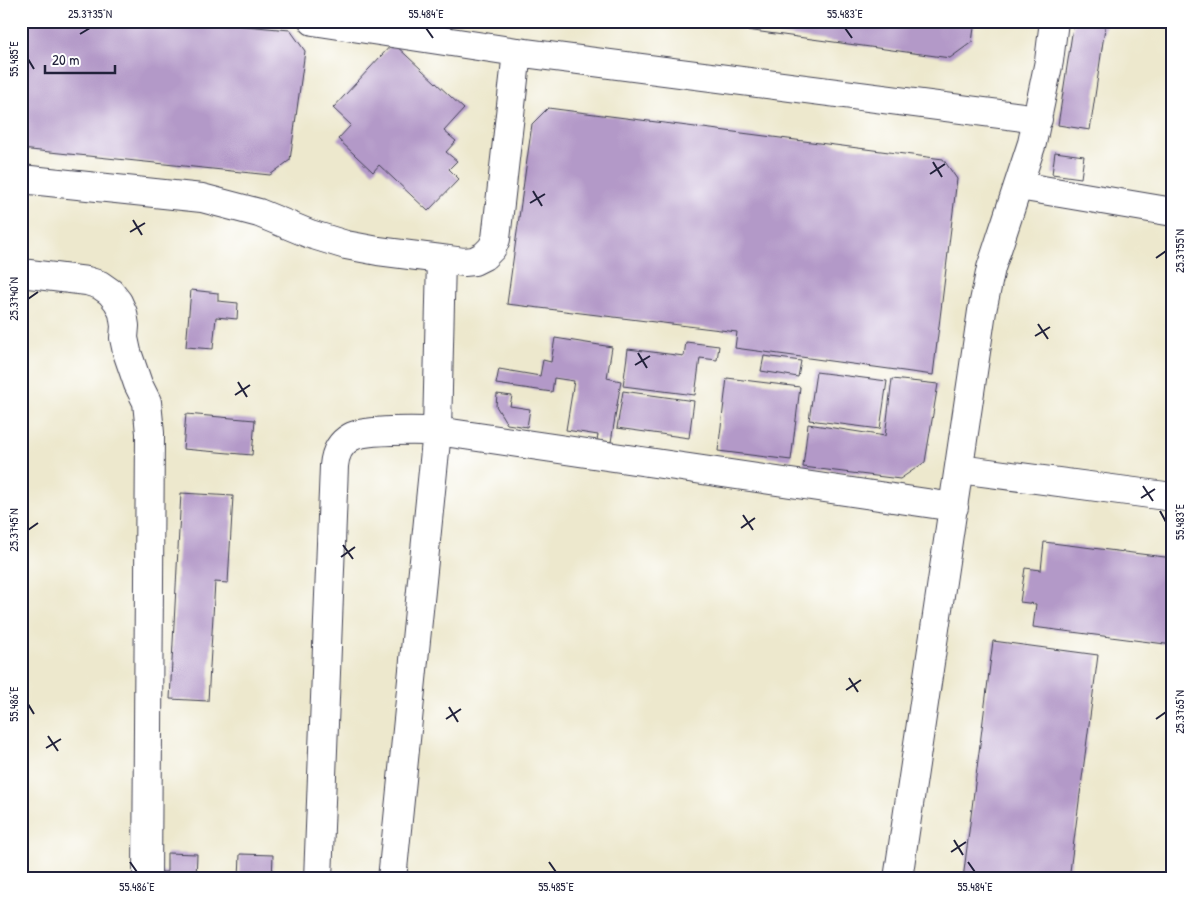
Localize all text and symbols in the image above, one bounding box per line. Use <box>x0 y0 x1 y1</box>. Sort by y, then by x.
text: 25.3735°N <box>68 5 112 22</box>
text: 55.484°E <box>408 5 444 22</box>
text: 55.483°E <box>827 5 864 22</box>
text: 55.485°E <box>5 41 22 77</box>
scale bar <box>45 42 115 74</box>
text: 20 m <box>52 49 79 70</box>
text: 25.3755°N <box>1171 229 1188 273</box>
text: 25.3740°N <box>5 277 22 321</box>
text: 55.483°E <box>1171 503 1188 540</box>
text: 25.3745°N <box>5 508 22 552</box>
text: 55.486°E <box>5 686 22 722</box>
text: 25.3765°N <box>1171 690 1188 734</box>
text: 55.486°E <box>119 878 155 895</box>
text: 55.485°E <box>538 878 574 895</box>
text: 55.484°E <box>957 878 993 895</box>

